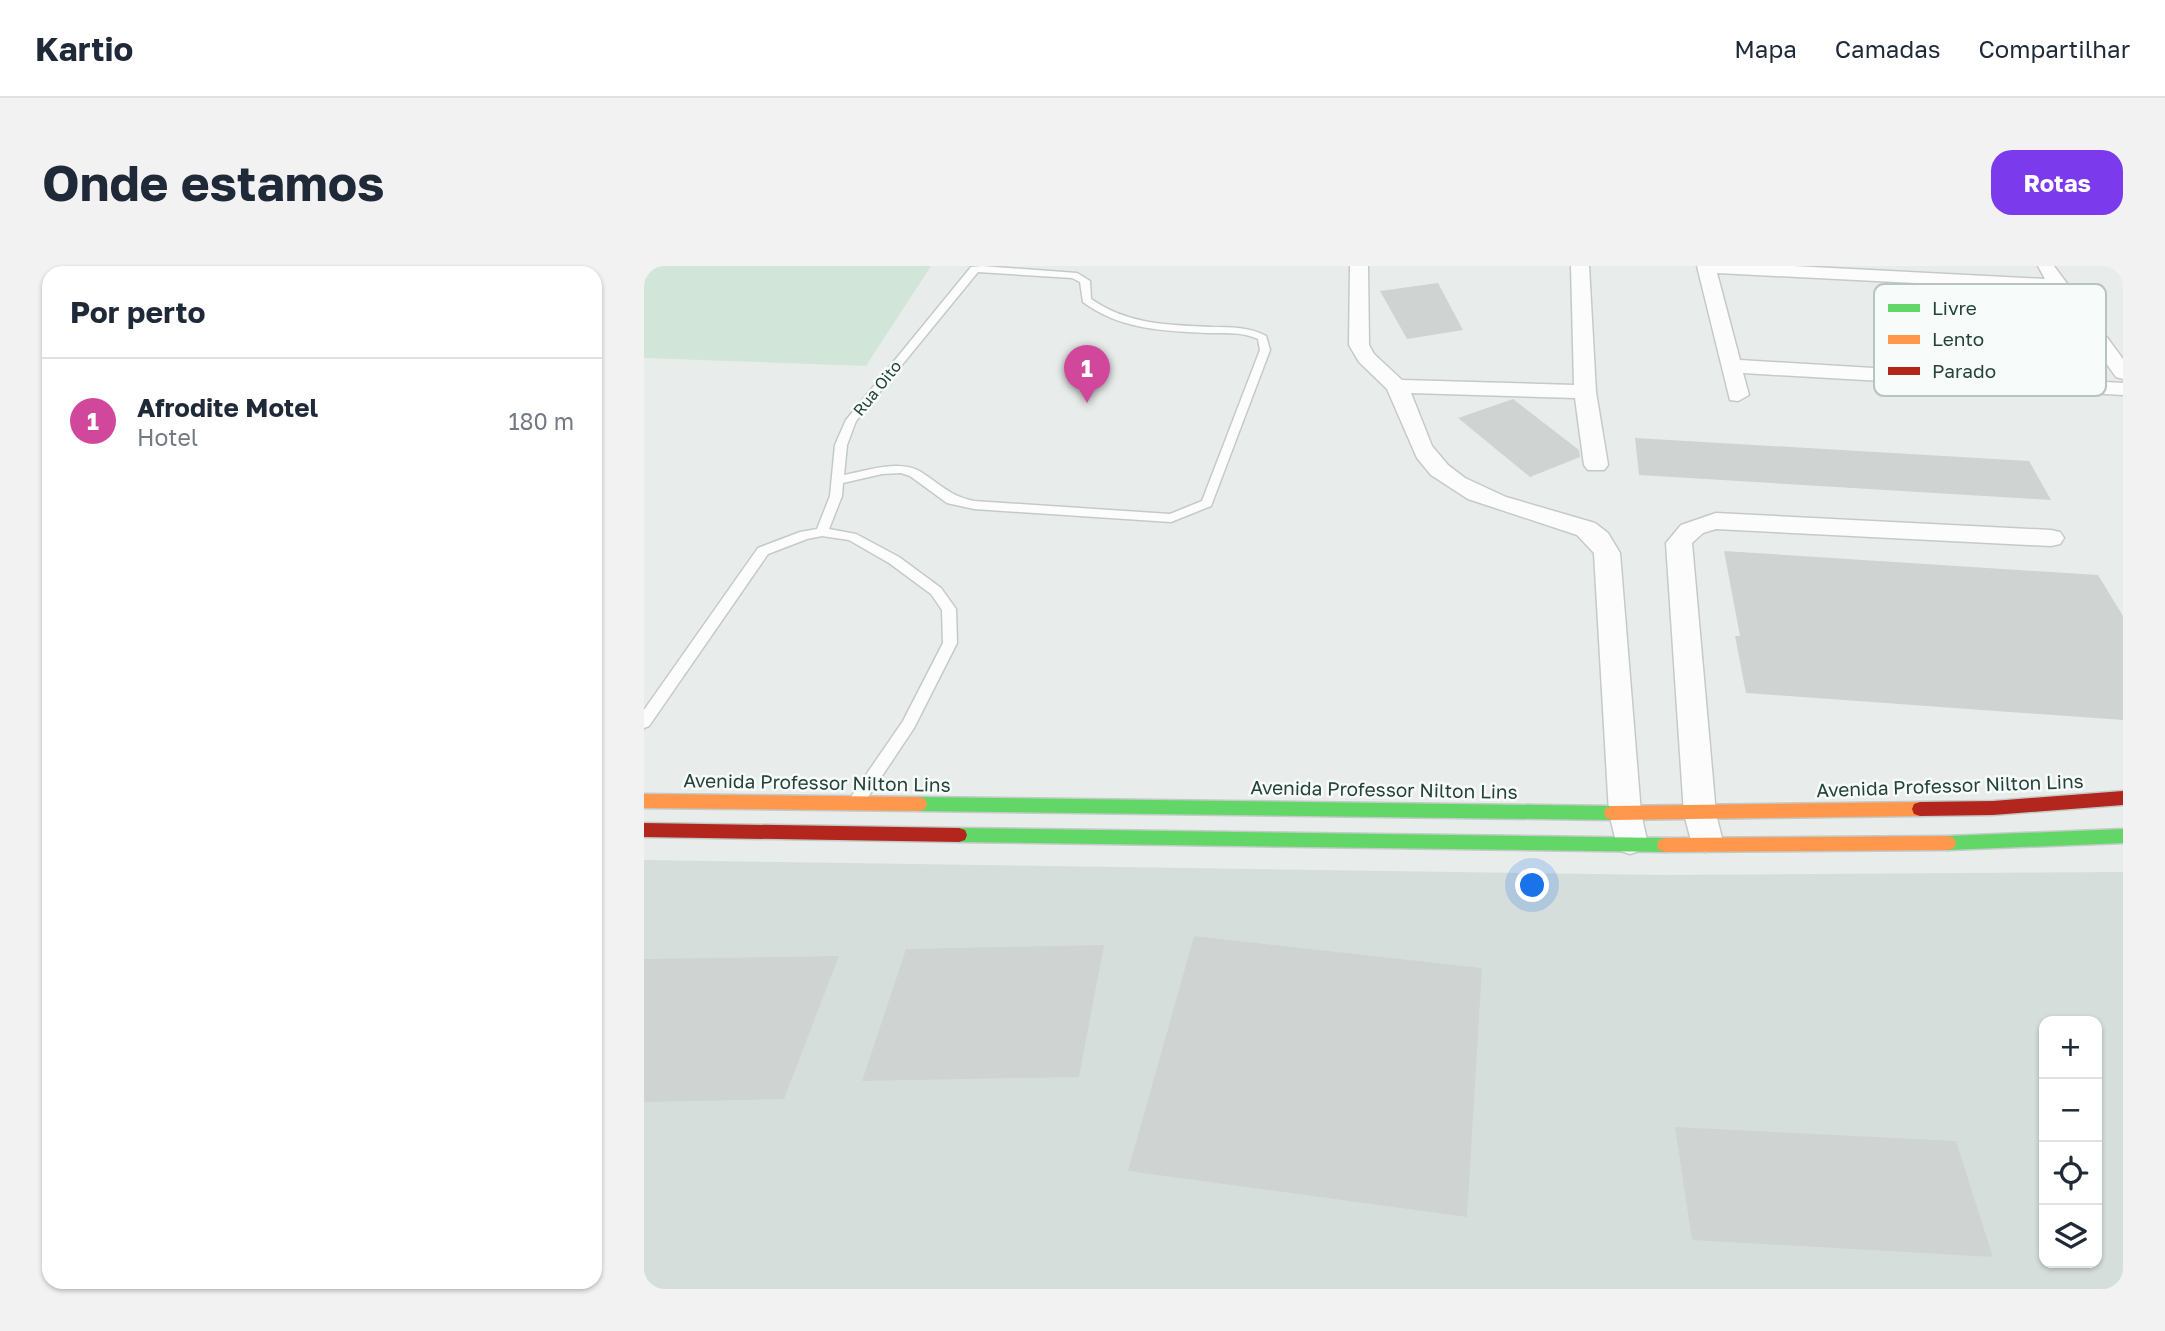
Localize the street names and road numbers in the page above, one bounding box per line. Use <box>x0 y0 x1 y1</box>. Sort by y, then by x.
street label: Rua Oito <box>849 356 905 420</box>
street label: Avenida Professor Nilton Lins <box>683 768 951 796</box>
street label: Avenida Professor Nilton Lins <box>1816 769 2084 801</box>
street label: Avenida Professor Nilton Lins <box>1250 775 1518 803</box>

